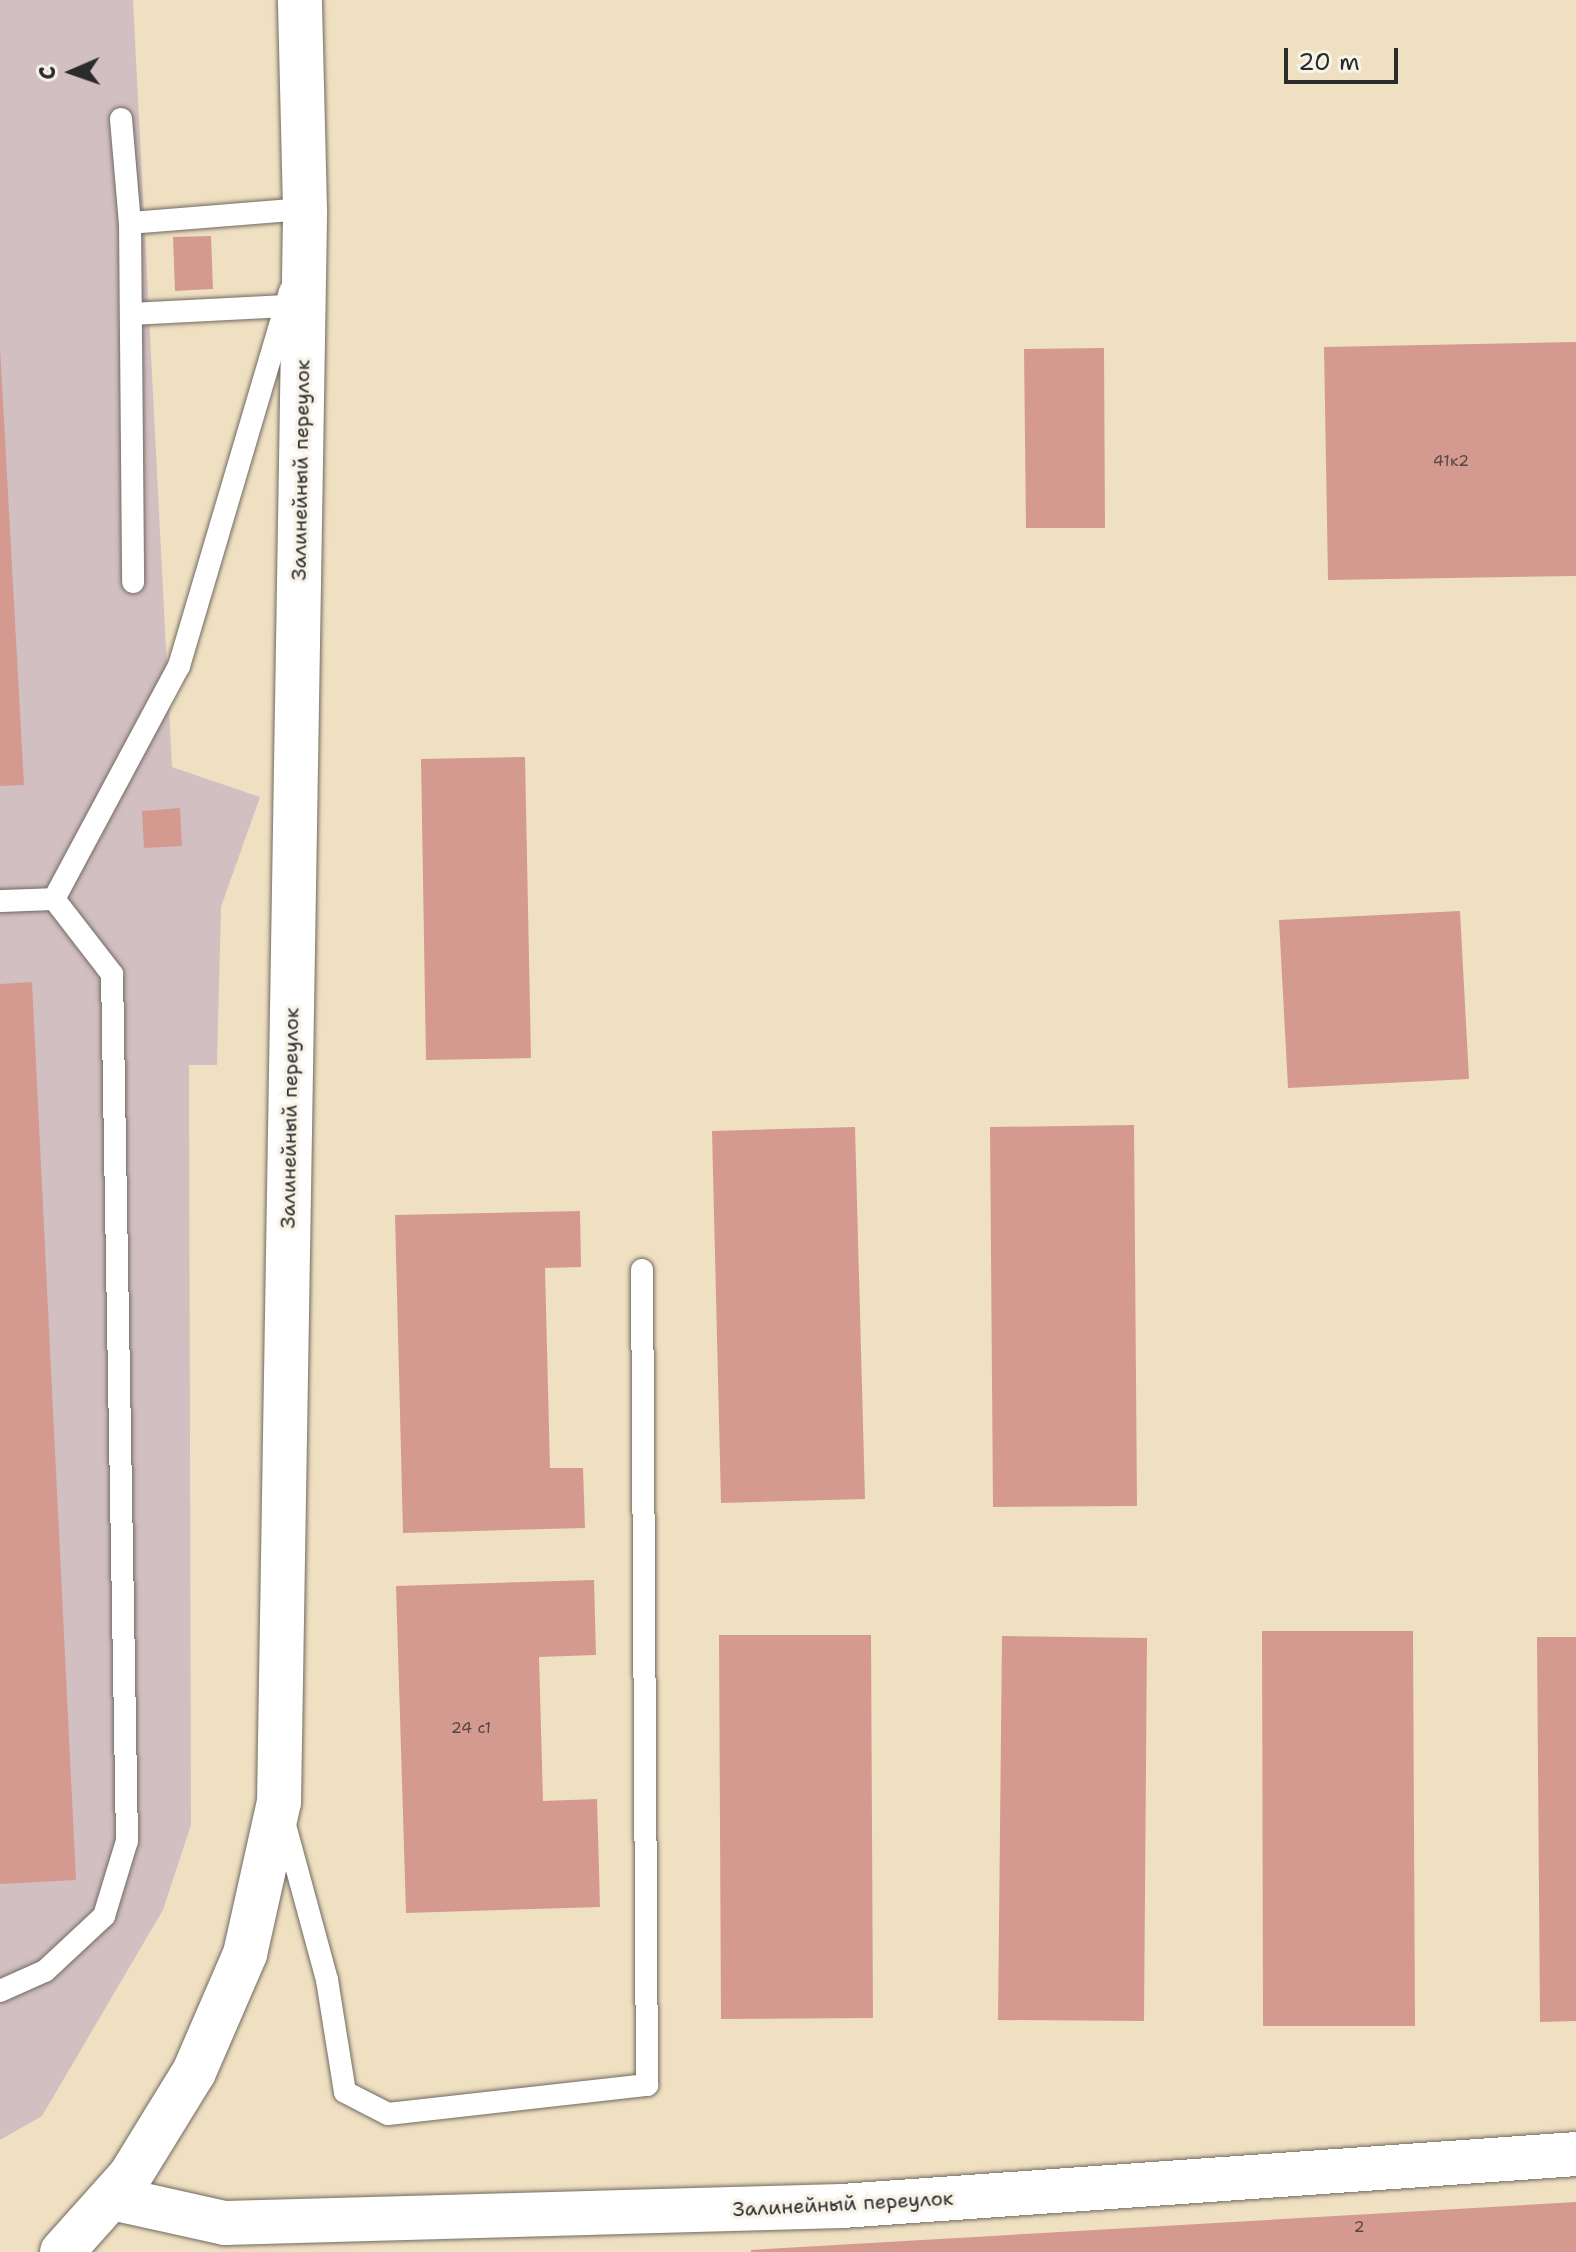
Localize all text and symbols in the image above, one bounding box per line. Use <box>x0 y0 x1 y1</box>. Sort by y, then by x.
north arrow <box>32 32 112 112</box>
scale bar <box>1288 32 1402 82</box>
text: 20 m <box>1298 46 1360 78</box>
text: С <box>33 66 62 80</box>
street label: Залинейный переулок <box>287 359 315 581</box>
house number: 41к2 <box>1433 451 1469 471</box>
street label: Залинейный переулок <box>276 1007 304 1229</box>
house number: 24 с1 <box>451 1718 491 1738</box>
street label: Залинейный переулок <box>732 2186 954 2222</box>
house number: 2 <box>1353 2217 1365 2237</box>

